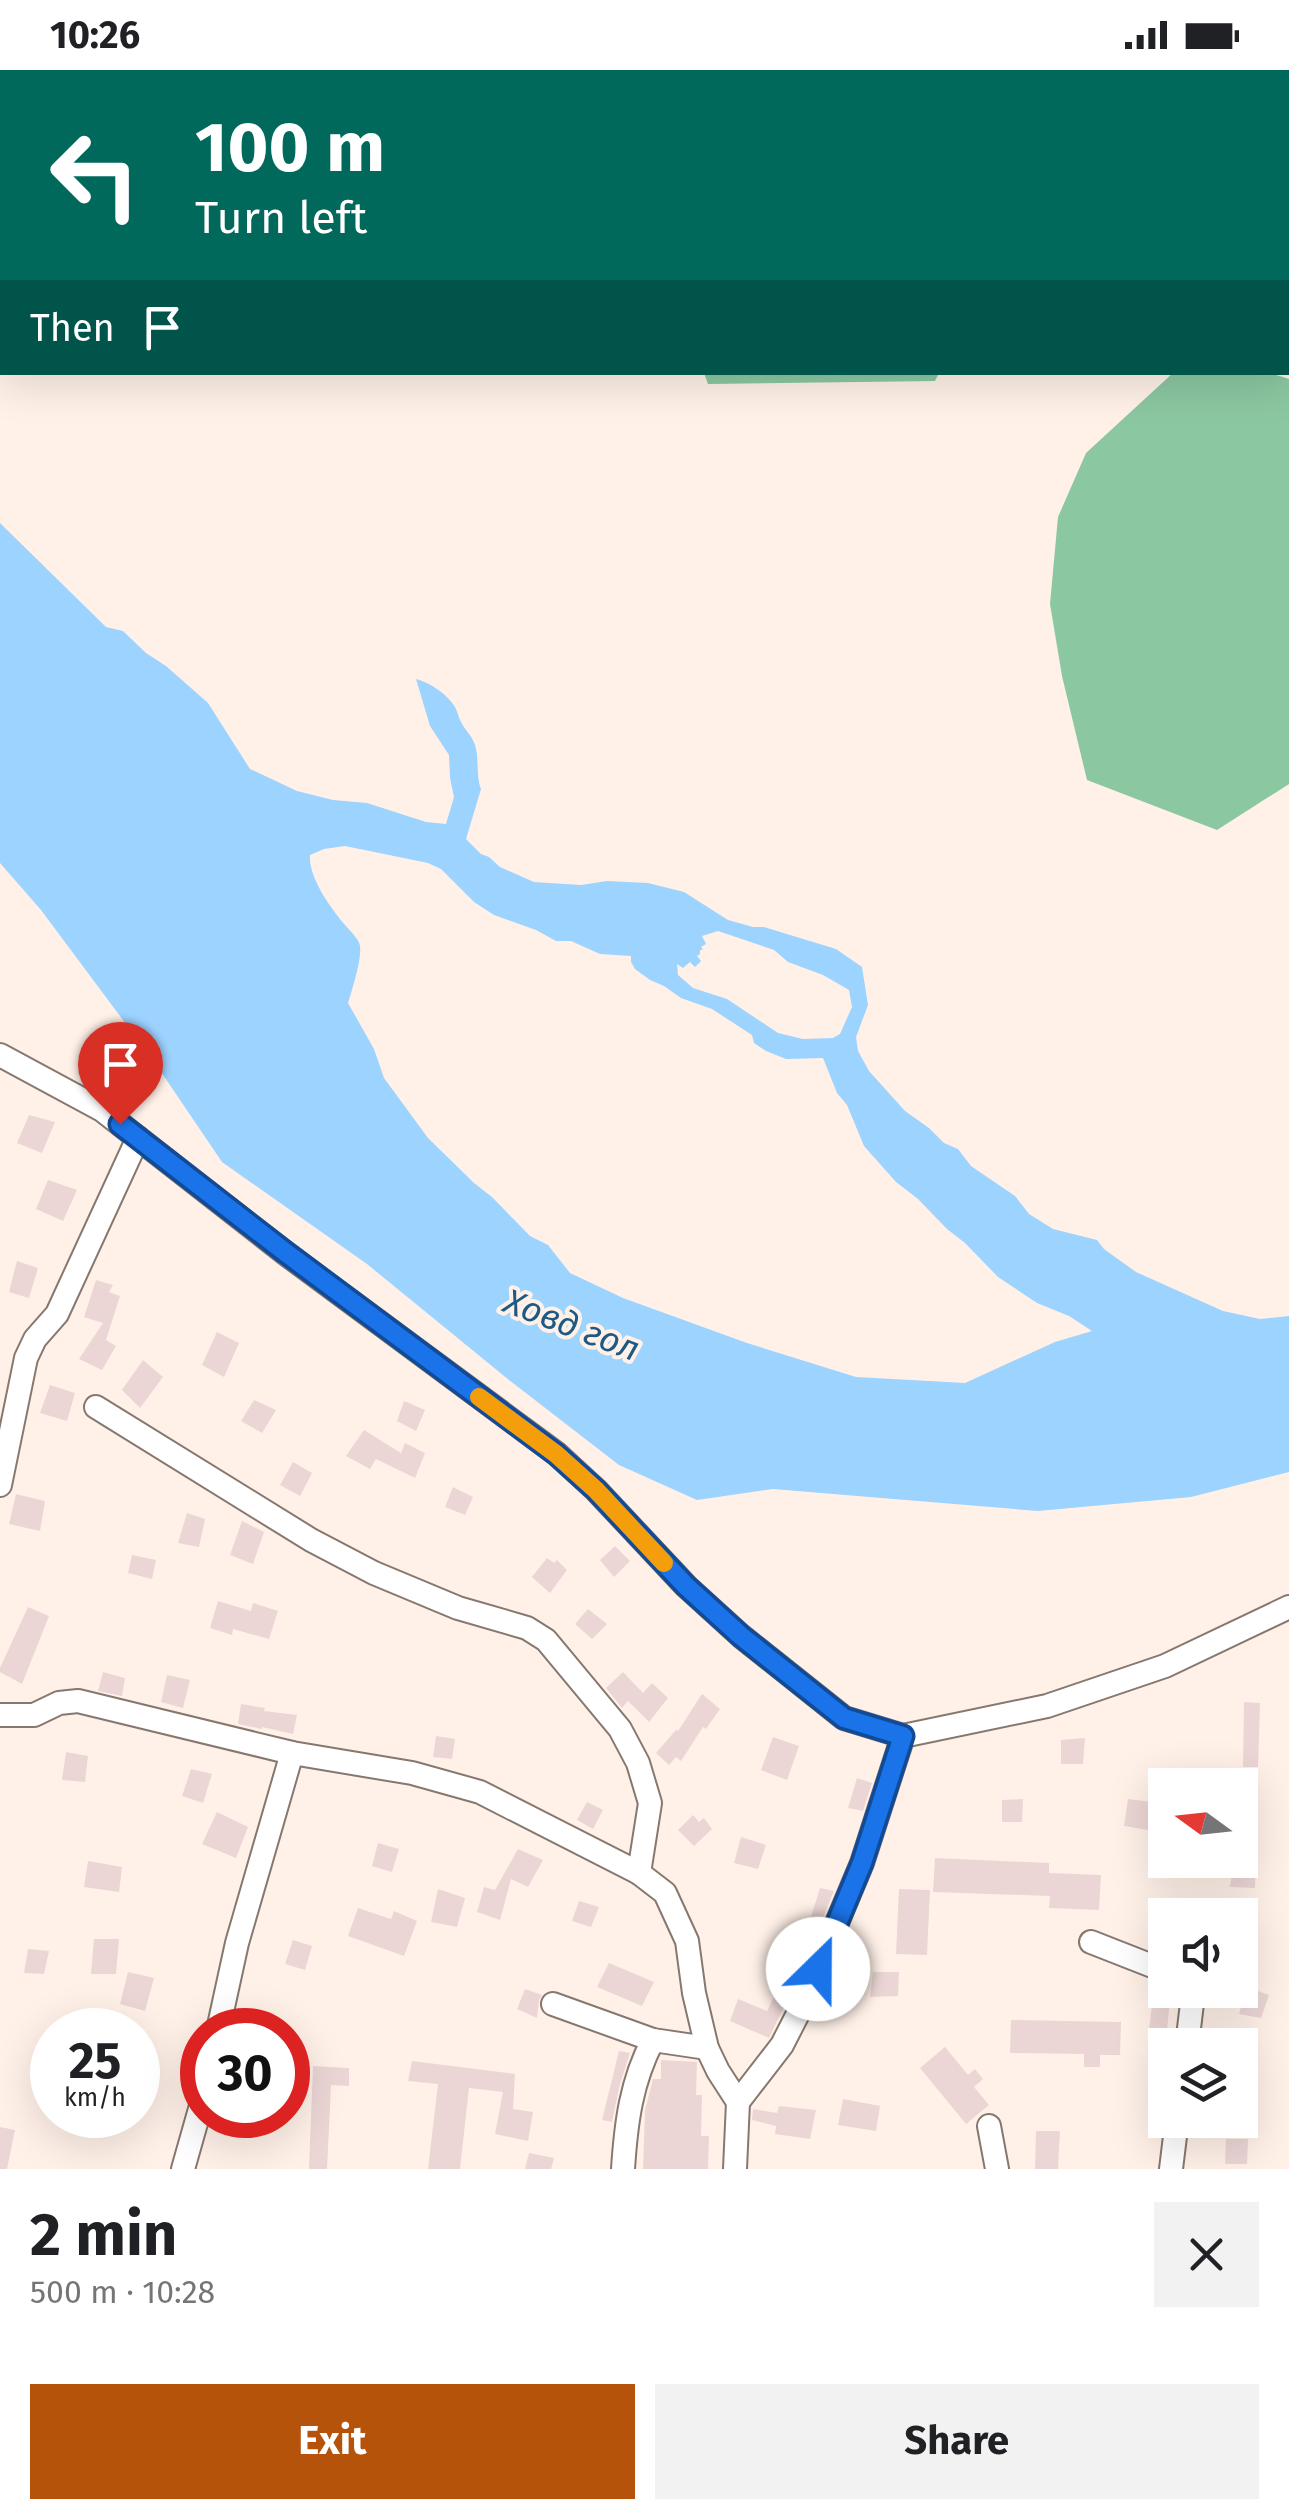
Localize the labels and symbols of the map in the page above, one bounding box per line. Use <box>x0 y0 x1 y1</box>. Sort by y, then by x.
pin <box>78 1022 163 1125</box>
water label: Ховд гол <box>496 1279 646 1370</box>
north arrow <box>1148 1768 1258 1878</box>
position arrow <box>766 1917 870 2021</box>
speed limit sign: 30 <box>180 2008 310 2138</box>

